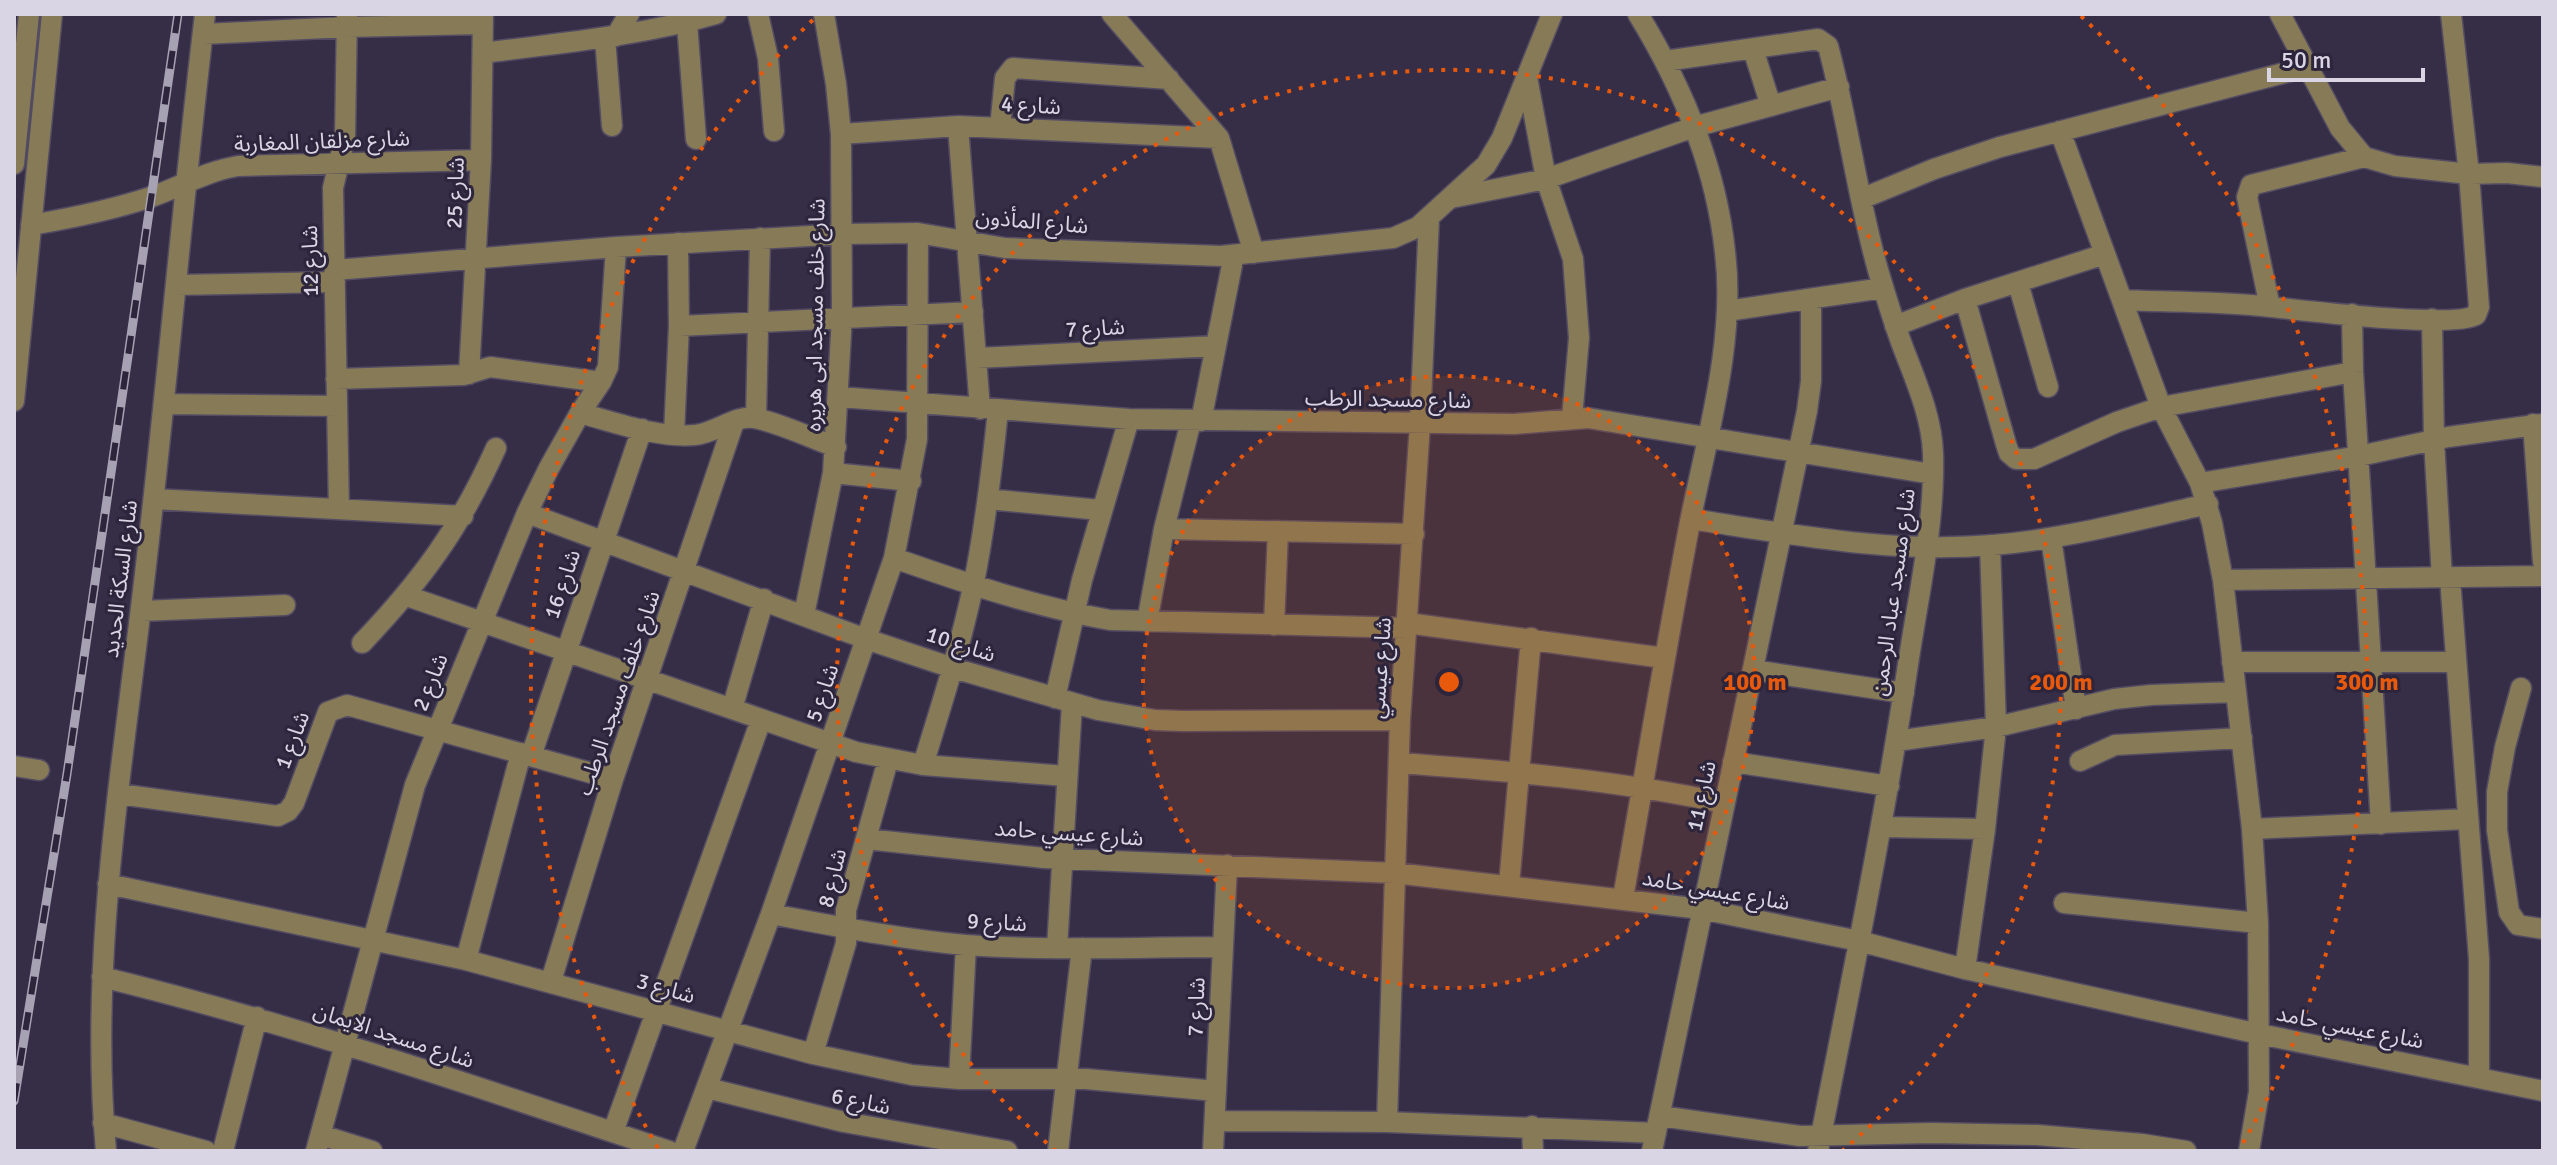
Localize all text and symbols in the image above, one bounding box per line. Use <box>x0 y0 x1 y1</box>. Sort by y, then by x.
scale bar <box>2269 32 2423 82</box>
text: 50 m <box>2281 45 2331 75</box>
street label: شارع 4 <box>1000 90 1061 123</box>
street label: شارع مزلقان المغاربة <box>234 124 410 161</box>
street label: شارع 25 <box>440 157 473 229</box>
street label: شارع خلف مسجد ابى هريره <box>799 198 834 432</box>
street label: شارع المأذون <box>974 203 1090 242</box>
street label: شارع 12 <box>296 225 327 297</box>
street label: شارع 7 <box>1065 313 1126 346</box>
street label: شارع مسجد الرطب <box>1304 384 1471 417</box>
street label: شارع مسجد عباد الرحمن <box>1865 486 1924 698</box>
street label: شارع السكة الحديد <box>97 498 146 660</box>
street label: شارع 16 <box>538 546 589 623</box>
street label: شارع خلف مسجد الرطب <box>570 587 669 800</box>
street label: شارع عيسي <box>1363 616 1400 720</box>
street label: شارع 10 <box>922 620 999 671</box>
street label: شارع 2 <box>406 649 456 716</box>
street label: شارع 5 <box>800 660 847 727</box>
text: 100 m <box>1723 667 1787 697</box>
text: 200 m <box>2029 667 2093 697</box>
text: 300 m <box>2335 667 2399 697</box>
centre of rings <box>1435 668 1463 696</box>
street label: شارع 1 <box>269 707 318 774</box>
street label: شارع 11 <box>1680 758 1725 834</box>
street label: شارع عيسي حامد <box>993 814 1144 855</box>
street label: شارع 8 <box>812 846 855 911</box>
street label: شارع عيسي حامد <box>1640 864 1792 919</box>
street label: شارع 9 <box>966 907 1027 940</box>
street label: شارع 3 <box>633 967 698 1012</box>
street label: شارع 7 <box>1181 977 1214 1037</box>
street label: شارع مسجد الايمان <box>309 996 478 1077</box>
street label: شارع عيسي حامد <box>2274 999 2426 1058</box>
street label: شارع 6 <box>828 1082 893 1123</box>

